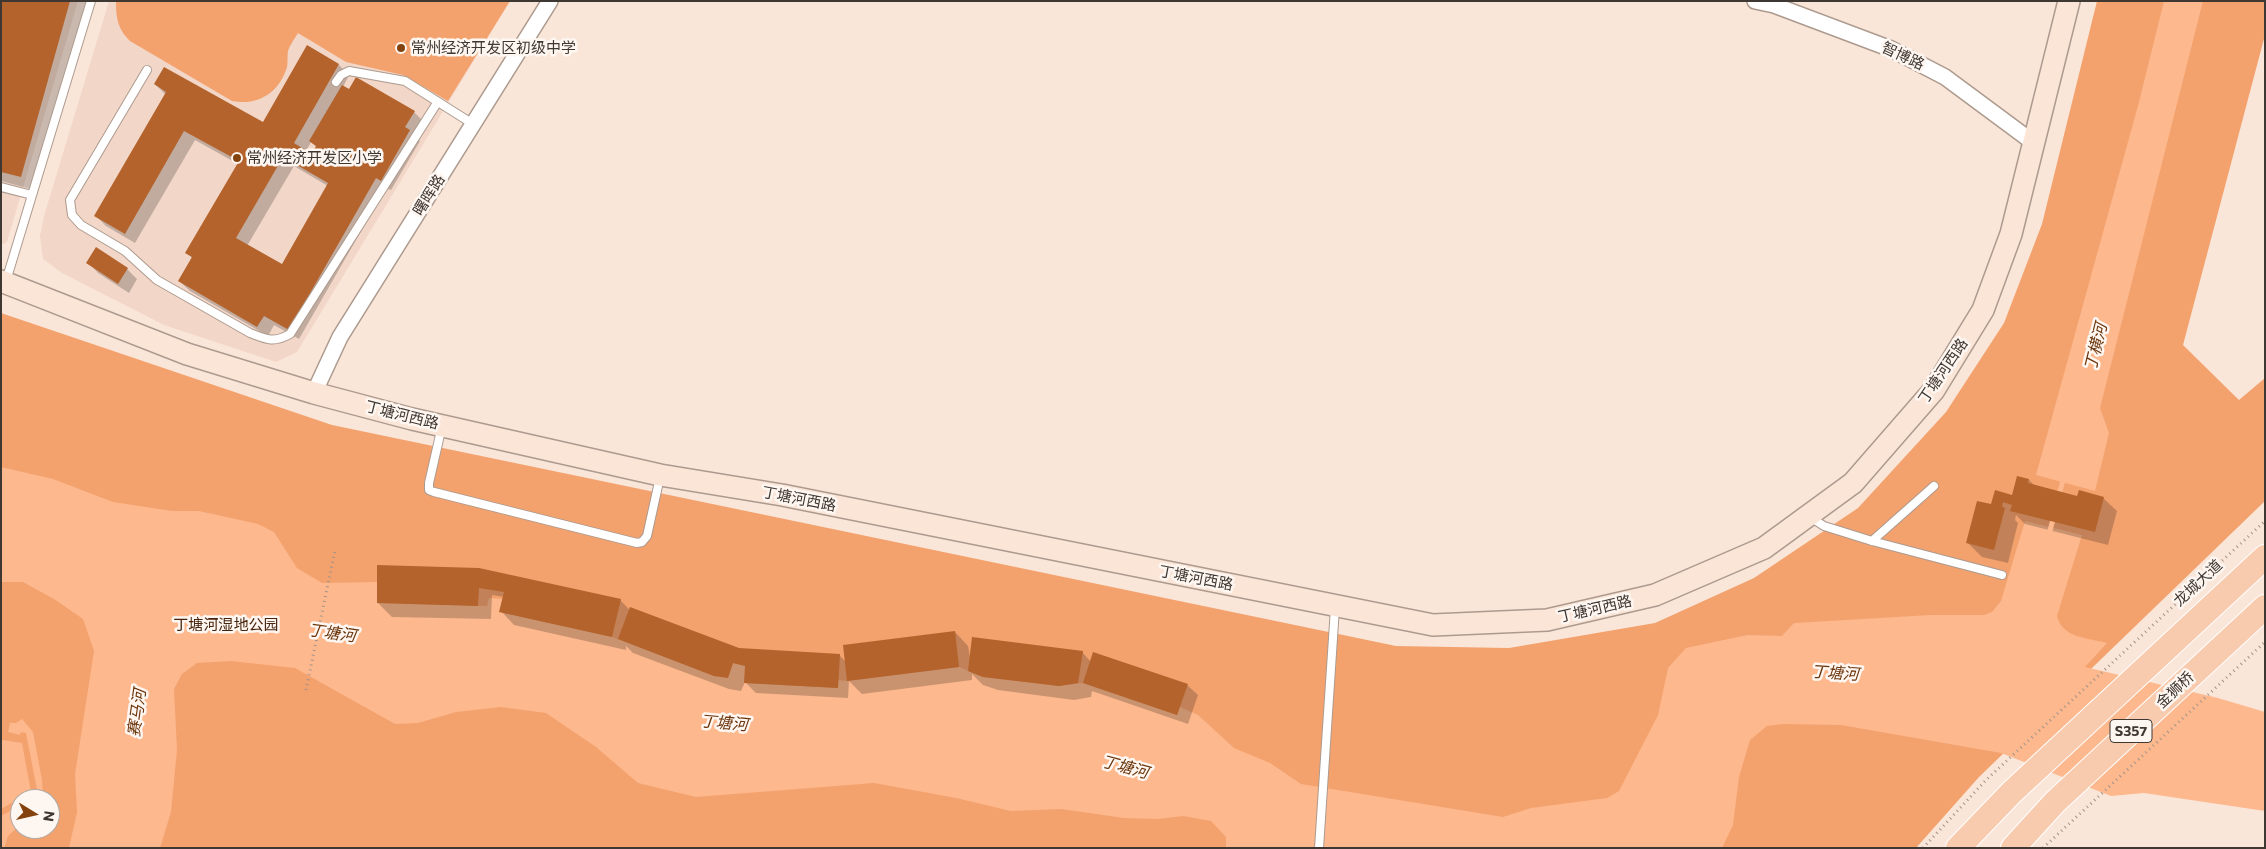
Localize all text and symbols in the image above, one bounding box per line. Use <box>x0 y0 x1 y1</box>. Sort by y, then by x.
street label: 智博路 <box>1879 38 1927 74</box>
place label: 常州经济开发区初级中学 <box>411 39 576 57</box>
marker: 常州经济开发区初级中学 <box>395 42 407 54</box>
place label: 常州经济开发区小学 <box>247 149 382 167</box>
marker: 常州经济开发区小学 <box>231 152 243 164</box>
street label: 曙晖路 <box>409 171 449 219</box>
water label: 丁横河 <box>2081 321 2111 373</box>
street label: 丁塘河西路 <box>1915 335 1971 407</box>
street label: 丁塘河西路 <box>363 397 441 433</box>
street label: 丁塘河西路 <box>760 483 838 515</box>
street label: 龙城大道 <box>2170 556 2226 610</box>
street label: 丁塘河西路 <box>1157 562 1235 594</box>
street label: 丁塘河西路 <box>1556 592 1634 626</box>
park label: 丁塘河湿地公园 <box>174 616 278 634</box>
water label: 丁塘河 <box>307 620 357 646</box>
water label: 丁塘河 <box>1810 662 1860 684</box>
street label: 金狮桥 <box>2152 668 2198 712</box>
water label: 赛马河 <box>124 688 150 738</box>
water label: 丁塘河 <box>699 711 749 735</box>
road number: S357 <box>2110 719 2152 742</box>
water label: 丁塘河 <box>1099 752 1151 782</box>
north arrow <box>10 789 60 839</box>
text: N <box>40 810 59 823</box>

